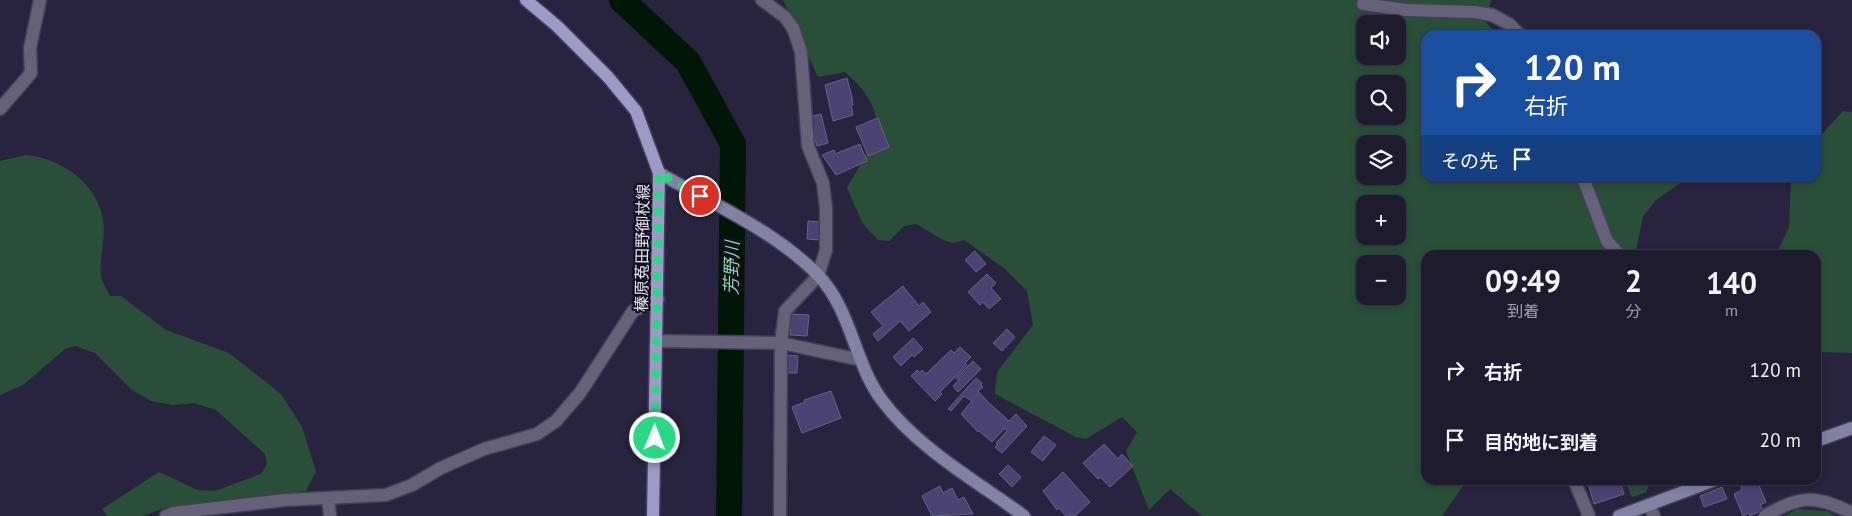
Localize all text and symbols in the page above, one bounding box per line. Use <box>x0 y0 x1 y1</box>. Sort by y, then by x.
map controls <box>1356 15 1406 305</box>
button: sound <box>1356 15 1406 65</box>
text: 120 m <box>1524 44 1621 90</box>
icon: right <box>1441 50 1506 115</box>
button: search <box>1356 75 1406 125</box>
text: 右折 <box>1524 92 1568 120</box>
button: layers <box>1356 135 1406 185</box>
icon: arrive <box>1508 145 1536 173</box>
text: その先 <box>1441 149 1498 173</box>
pin <box>679 175 721 217</box>
icon: arrive <box>686 182 714 210</box>
street label: 榛原菟田野御杖線 <box>631 184 653 312</box>
button: + <box>1356 195 1406 245</box>
water label: 芳野川 <box>720 239 744 295</box>
button: − <box>1356 255 1406 305</box>
text: 09:49 <box>1485 261 1561 300</box>
text: 2 <box>1625 261 1642 300</box>
text: 140 <box>1706 263 1757 302</box>
text: m <box>1725 300 1738 320</box>
text: 到着 <box>1507 301 1539 321</box>
text: 分 <box>1626 301 1642 321</box>
icon: right <box>1441 356 1469 384</box>
text: 120 m <box>1749 358 1801 382</box>
text: 右折 <box>1484 360 1522 384</box>
position arrow <box>628 411 680 463</box>
icon: arrive <box>1441 426 1469 454</box>
text: 20 m <box>1760 428 1801 452</box>
text: 目的地に到着 <box>1484 430 1598 454</box>

